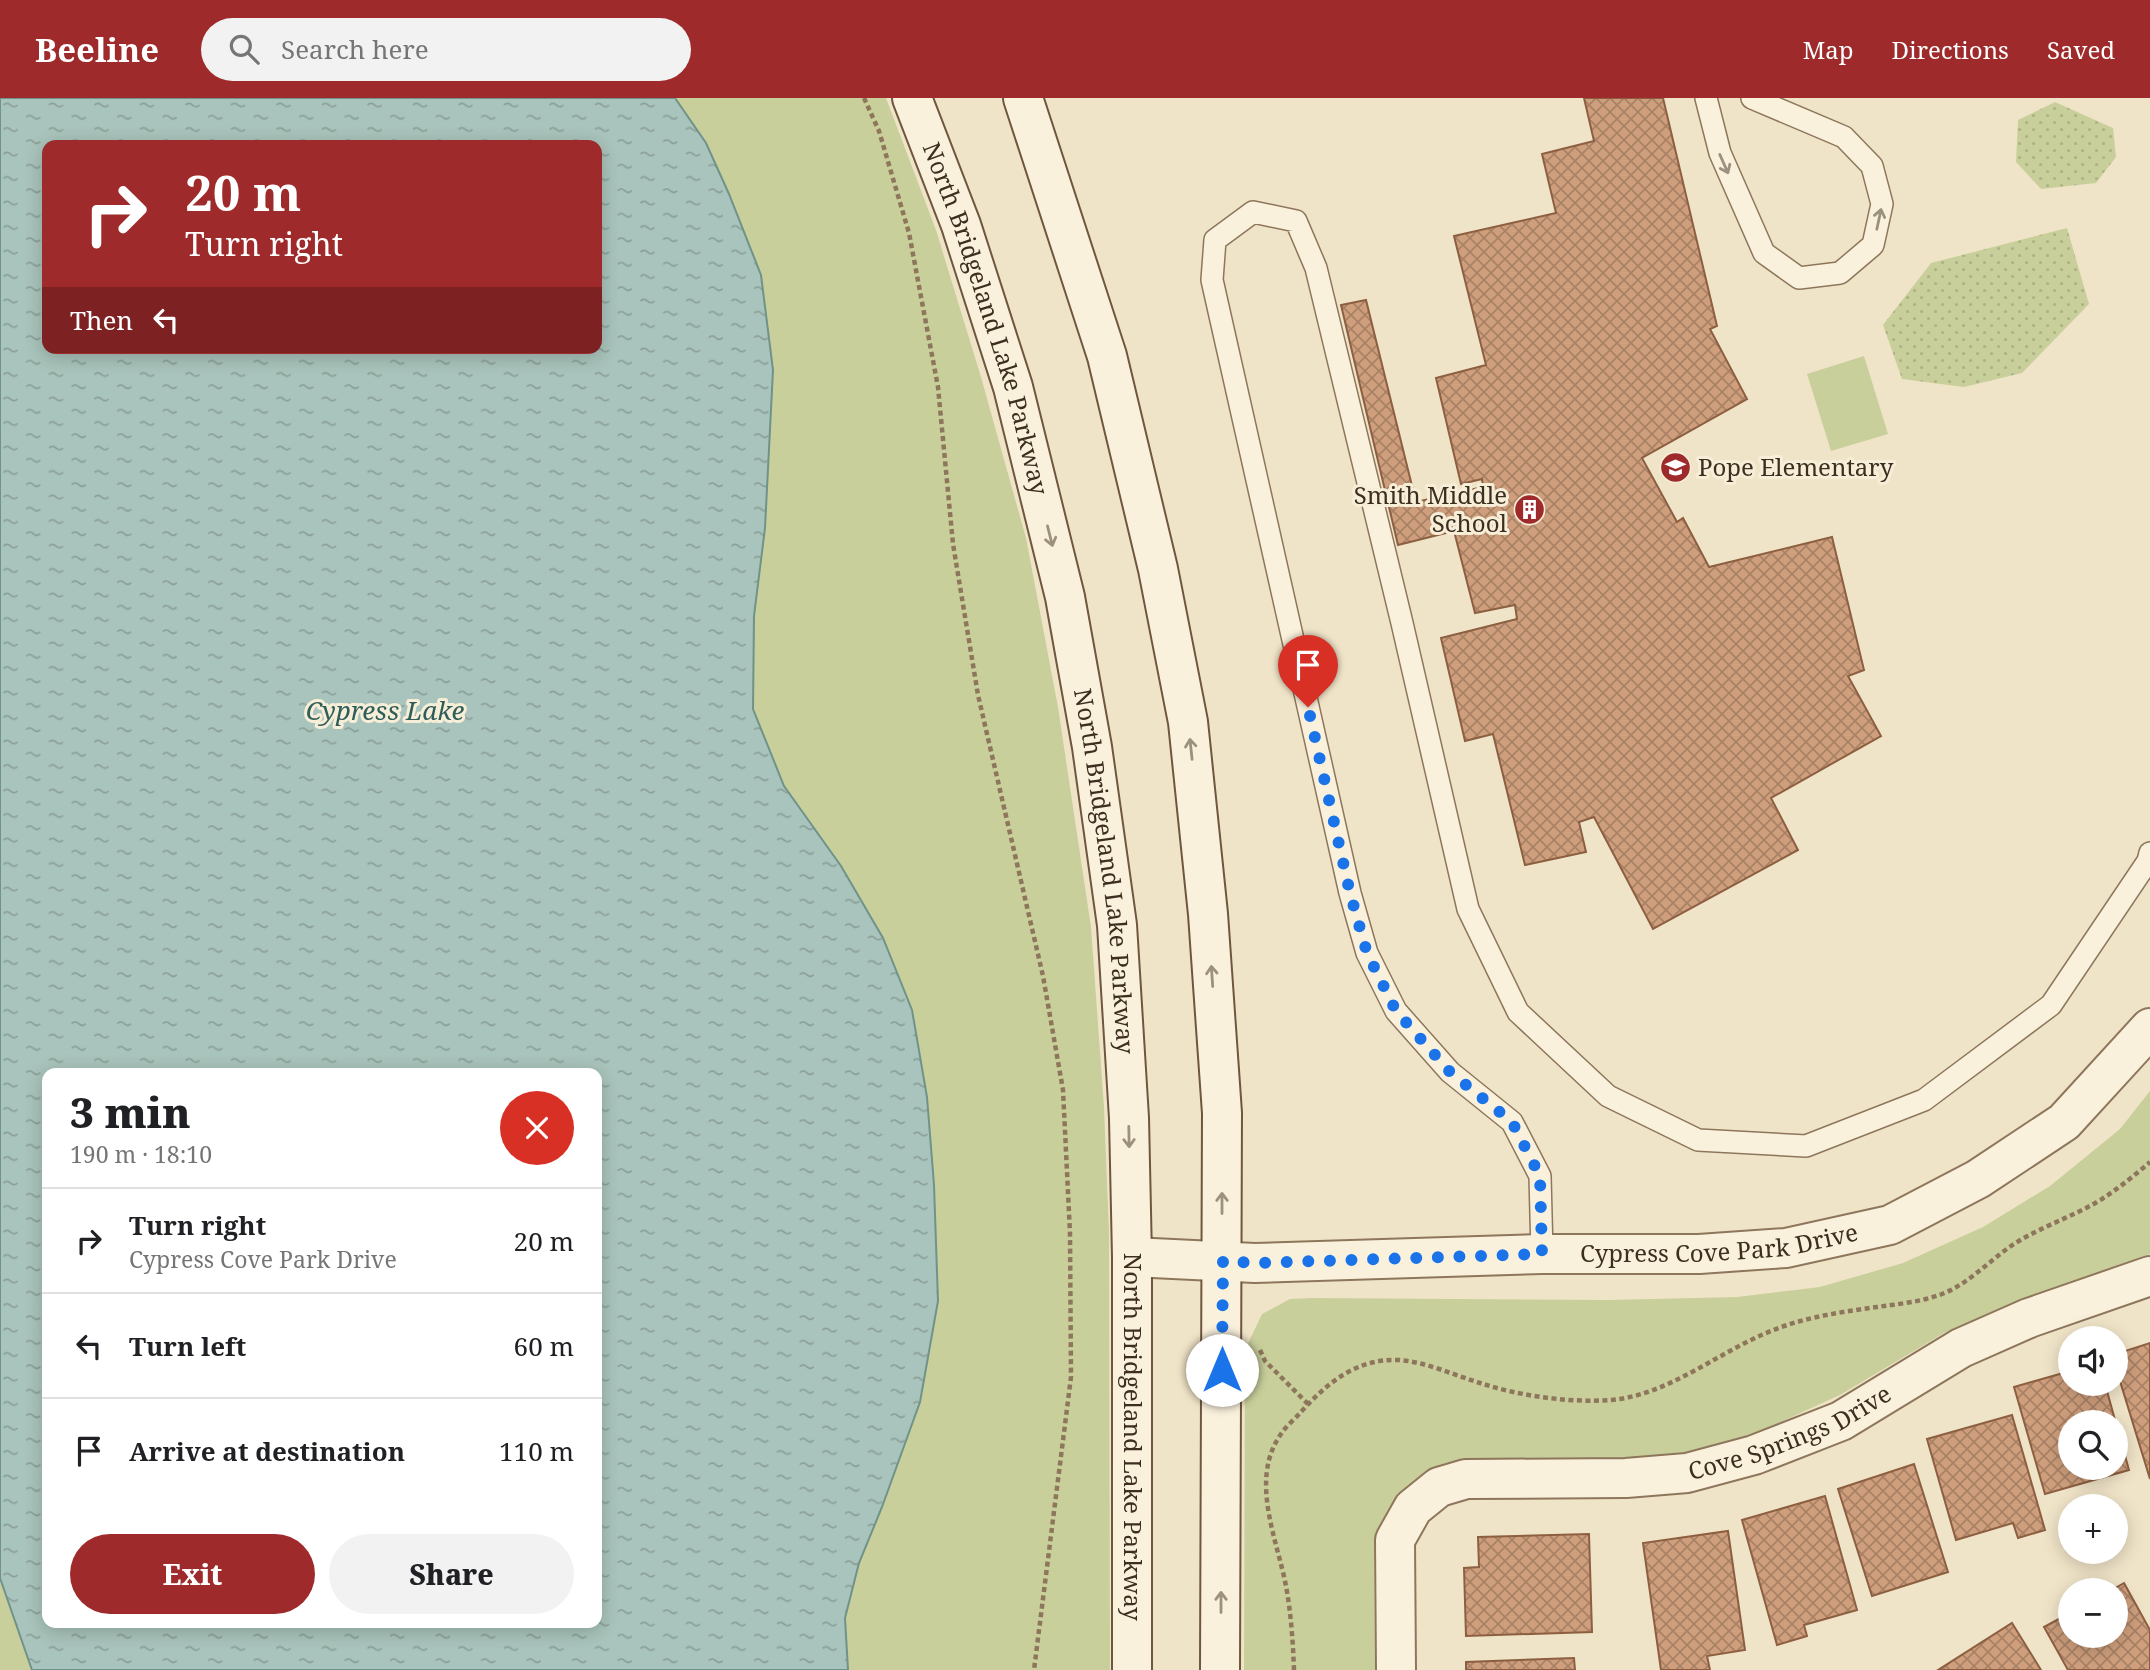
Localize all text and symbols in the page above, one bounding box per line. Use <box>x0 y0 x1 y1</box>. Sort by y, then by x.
search box <box>201 18 691 81</box>
text: Beeline <box>35 27 159 72</box>
icon: search <box>225 30 263 68</box>
text: Search here <box>281 31 429 67</box>
text: Map <box>1803 33 1854 66</box>
text: Directions <box>1892 33 2009 66</box>
text: Saved <box>2047 33 2115 66</box>
street label: North Bridgeland Lake Parkway <box>916 137 1057 498</box>
one-way arrow <box>1719 152 1732 174</box>
text: 20 m <box>185 159 301 225</box>
icon: right <box>70 168 161 259</box>
one-way arrow <box>1873 208 1886 231</box>
text: Turn right <box>185 222 343 265</box>
icon: left <box>147 301 185 339</box>
text: Then <box>70 302 133 338</box>
place label: Pope Elementary <box>1698 450 1894 483</box>
school or university icon: Pope Elementary <box>1658 451 1692 485</box>
place label: Smith Middle School <box>1354 478 1508 539</box>
building icon: Smith Middle School <box>1513 493 1547 527</box>
one-way arrow <box>1044 525 1057 547</box>
pin <box>1278 635 1338 707</box>
icon: arrive <box>1289 646 1327 684</box>
street label: North Bridgeland Lake Parkway <box>1067 686 1143 1055</box>
water label: Cypress Lake <box>306 692 465 728</box>
one-way arrow <box>1184 738 1197 761</box>
one-way arrow <box>1206 964 1219 987</box>
text: 3 min <box>70 1083 191 1140</box>
button: close <box>500 1091 574 1165</box>
one-way arrow <box>1122 1125 1136 1148</box>
text: 190 m · 18:10 <box>70 1138 212 1170</box>
one-way arrow <box>1215 1192 1229 1215</box>
text: Turn right <box>129 1207 266 1243</box>
street label: Cypress Cove Park Drive <box>1580 1215 1861 1269</box>
icon: right <box>70 1222 108 1260</box>
text: 20 m <box>514 1223 574 1259</box>
text: Cypress Cove Park Drive <box>129 1243 397 1275</box>
street label: North Bridgeland Lake Parkway <box>1117 1253 1150 1621</box>
map controls <box>2058 1326 2128 1648</box>
button: sound <box>2058 1326 2128 1396</box>
icon: left <box>70 1327 108 1365</box>
text: Turn left <box>129 1328 246 1364</box>
text: 60 m <box>514 1328 574 1364</box>
position arrow <box>1185 1333 1259 1407</box>
street label: Cove Springs Drive <box>1684 1376 1897 1487</box>
button: search <box>2058 1410 2128 1480</box>
icon: arrive <box>70 1432 108 1470</box>
text: Arrive at destination <box>129 1433 405 1469</box>
text: 110 m <box>499 1433 574 1469</box>
button: + <box>2058 1494 2128 1564</box>
button: Exit <box>70 1534 315 1614</box>
button: Share <box>329 1534 574 1614</box>
button: − <box>2058 1578 2128 1648</box>
one-way arrow <box>1214 1591 1228 1614</box>

